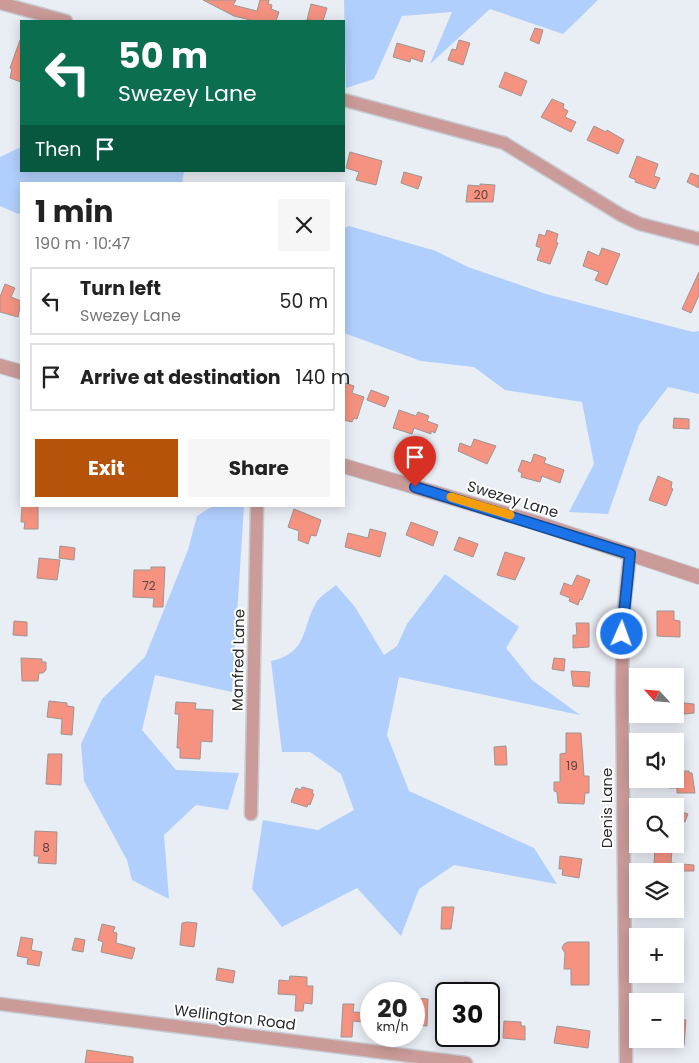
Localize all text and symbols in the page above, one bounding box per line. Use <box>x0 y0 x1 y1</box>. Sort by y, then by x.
text: 50 m <box>118 31 208 80</box>
icon: left <box>35 40 100 105</box>
text: Swezey Lane <box>118 78 257 109</box>
icon: arrive <box>91 135 119 163</box>
text: Then <box>35 136 81 163</box>
house number: 20 <box>474 186 488 203</box>
text: 1 min <box>35 190 113 233</box>
button: close <box>278 199 330 251</box>
text: 190 m · 10:47 <box>35 232 130 255</box>
text: Turn left <box>80 275 161 302</box>
icon: left <box>37 287 65 315</box>
text: 50 m <box>279 288 328 315</box>
text: Swezey Lane <box>80 304 181 327</box>
icon: arrive <box>37 363 65 391</box>
text: Arrive at destination <box>80 364 281 391</box>
text: 140 m <box>296 364 350 391</box>
pin <box>394 436 436 487</box>
button: Exit <box>35 439 178 497</box>
button: Share <box>188 439 330 497</box>
icon: arrive <box>401 443 429 471</box>
street label: Swezey Lane <box>465 475 561 523</box>
house number: 72 <box>142 577 156 594</box>
position arrow <box>595 607 647 659</box>
street label: Manfred Lane <box>227 609 249 711</box>
north arrow <box>629 668 684 722</box>
map controls <box>629 668 684 1048</box>
button: sound <box>629 733 684 788</box>
house number: 19 <box>566 757 578 774</box>
street label: Denis Lane <box>596 768 617 848</box>
button: search <box>629 798 684 853</box>
house number: 8 <box>42 839 50 856</box>
button: layers <box>629 863 684 918</box>
button: + <box>629 928 684 983</box>
speed limit sign: 30 <box>435 982 500 1047</box>
text: 20 <box>377 991 408 1026</box>
button: − <box>629 993 684 1048</box>
street label: Wellington Road <box>173 999 297 1035</box>
text: km/h <box>377 1018 408 1035</box>

